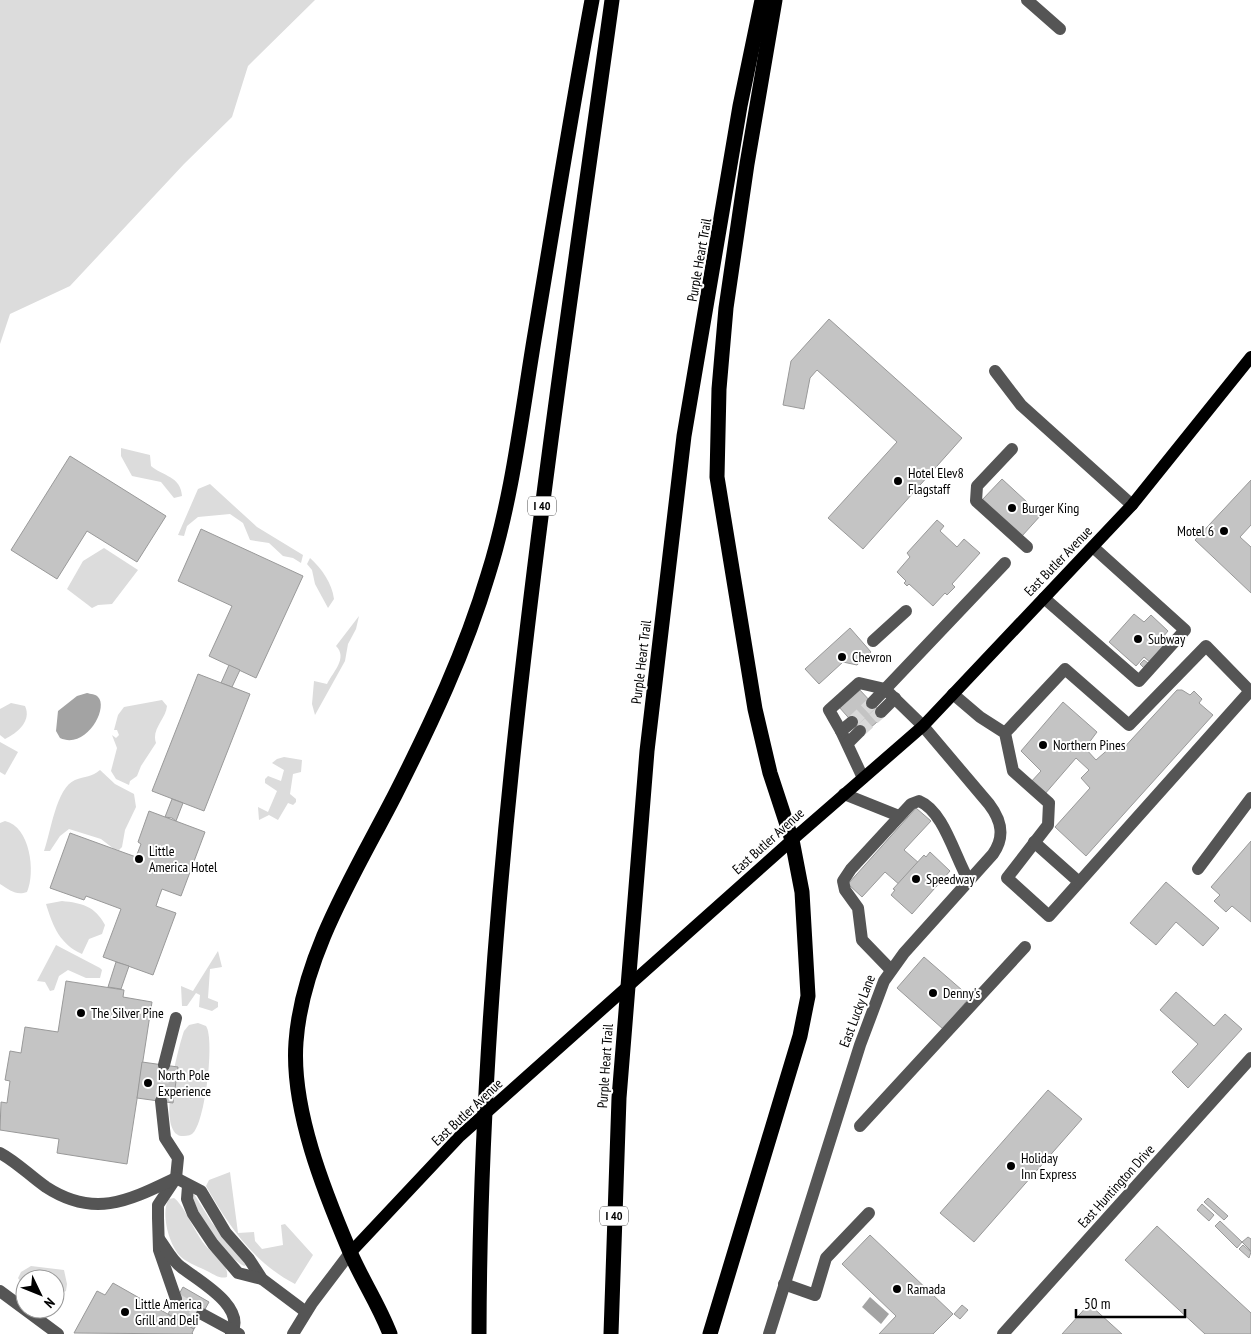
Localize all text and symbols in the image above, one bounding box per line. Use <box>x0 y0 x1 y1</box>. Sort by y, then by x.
street label: Purple Heart Trail <box>683 216 715 303</box>
place label: Hotel Elev8 Flagstaff <box>908 464 964 498</box>
marker: Hotel Elev8 Flagstaff <box>892 475 904 487</box>
road number: I 40 <box>528 496 556 516</box>
place label: Burger King <box>1022 499 1079 517</box>
marker: Burger King <box>1006 502 1018 514</box>
street label: East Butler Avenue <box>1020 522 1096 600</box>
place label: Motel 6 <box>1177 522 1214 540</box>
marker: Motel 6 <box>1218 525 1230 537</box>
street label: Purple Heart Trail <box>627 618 655 705</box>
place label: Subway <box>1148 630 1186 648</box>
marker: Subway <box>1132 633 1144 645</box>
place label: Chevron <box>852 648 892 666</box>
marker: Chevron <box>836 651 848 663</box>
place label: Northern Pines <box>1053 736 1126 754</box>
marker: Northern Pines <box>1037 739 1049 751</box>
street label: East Butler Avenue <box>728 804 808 878</box>
place label: Little America Hotel <box>149 842 218 876</box>
marker: Little America Hotel <box>133 853 145 865</box>
place label: Speedway <box>926 870 975 888</box>
marker: Speedway <box>910 873 922 885</box>
street label: East Lucky Lane <box>835 972 879 1050</box>
place label: Denny's <box>943 984 980 1002</box>
marker: Denny's <box>927 987 939 999</box>
place label: The Silver Pine <box>91 1004 164 1022</box>
marker: The Silver Pine <box>75 1007 87 1019</box>
street label: Purple Heart Trail <box>593 1023 617 1109</box>
place label: North Pole Experience <box>158 1066 211 1100</box>
street label: East Butler Avenue <box>428 1074 506 1149</box>
marker: North Pole Experience <box>142 1077 154 1089</box>
street label: East Huntington Drive <box>1074 1140 1158 1232</box>
place label: Holiday Inn Express <box>1021 1149 1077 1183</box>
marker: Holiday Inn Express <box>1005 1160 1017 1172</box>
road number: I 40 <box>600 1206 628 1226</box>
north arrow <box>15 1269 65 1319</box>
place label: Ramada <box>907 1280 946 1298</box>
marker: Ramada <box>891 1283 903 1295</box>
scale bar <box>1076 1286 1185 1318</box>
text: N <box>40 1294 59 1312</box>
text: 50 m <box>1084 1294 1110 1313</box>
place label: Little America Grill and Deli <box>135 1295 202 1329</box>
marker: Little America Grill and Deli <box>119 1306 131 1318</box>

